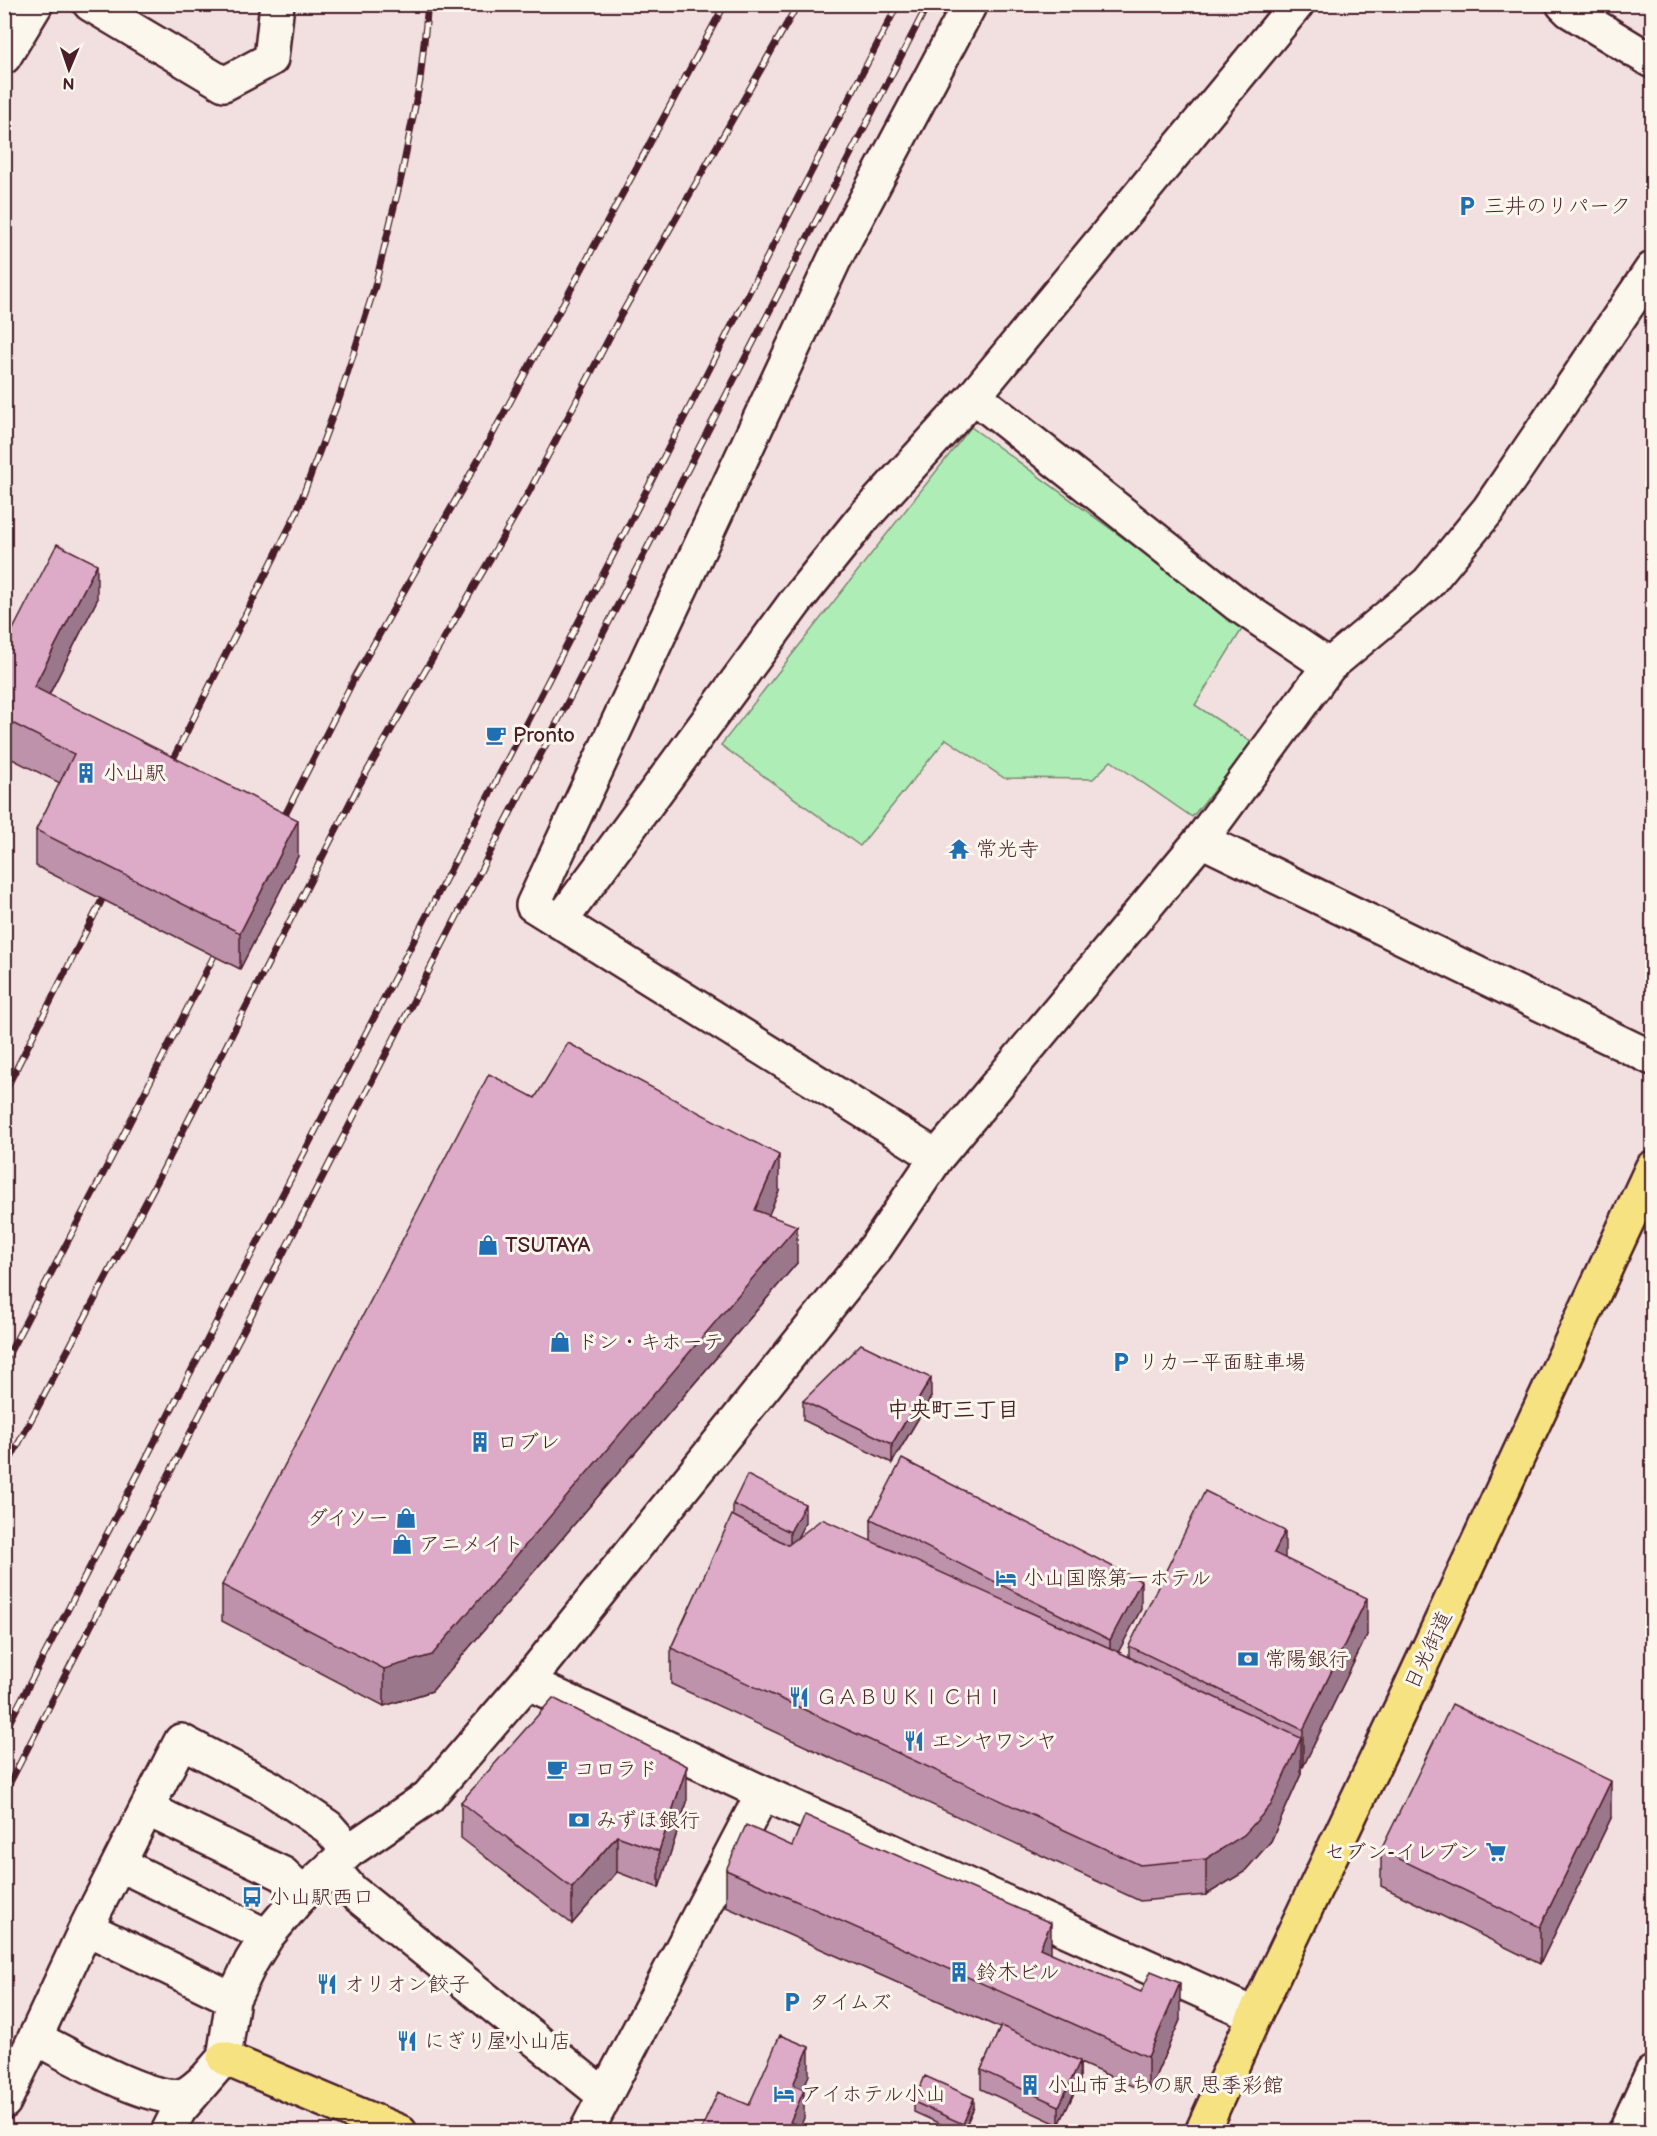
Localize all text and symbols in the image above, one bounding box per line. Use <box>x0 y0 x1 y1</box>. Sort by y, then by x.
north arrow <box>39 39 99 99</box>
text: N <box>62 73 75 92</box>
parking icon: 三井のリパーク <box>1455 194 1479 218</box>
place label: 三井のリパーク <box>1484 194 1631 219</box>
cafe icon: Pronto <box>484 723 508 747</box>
place label: Pronto <box>513 723 575 748</box>
building icon: 小山駅 <box>74 761 98 785</box>
place label: 小山駅 <box>103 761 166 786</box>
temple icon: 常光寺 <box>947 837 971 861</box>
place label: 常光寺 <box>976 837 1039 862</box>
shop icon: TSUTAYA <box>476 1233 500 1257</box>
place label: TSUTAYA <box>505 1233 590 1258</box>
shop icon: ドン・キホーテ <box>548 1330 572 1354</box>
place label: ドン・キホーテ <box>577 1330 724 1355</box>
parking icon: リカー平面駐車場 <box>1109 1350 1133 1374</box>
place label: リカー平面駐車場 <box>1138 1350 1306 1375</box>
district label: 中央町三丁目 <box>887 1397 1019 1424</box>
building icon: ロブレ <box>468 1430 492 1454</box>
place label: ロブレ <box>497 1430 560 1455</box>
place label: ダイソー <box>307 1506 389 1531</box>
shop icon: ダイソー <box>394 1506 418 1530</box>
shop icon: アニメイト <box>390 1532 414 1556</box>
place label: アニメイト <box>419 1532 524 1557</box>
hotel icon: 小山国際第一ホテル <box>994 1566 1018 1590</box>
place label: 小山国際第一ホテル <box>1023 1566 1211 1591</box>
street label: 日光街道 <box>1399 1607 1458 1694</box>
bank icon: 常陽銀行 <box>1236 1647 1260 1671</box>
place label: 常陽銀行 <box>1265 1647 1349 1672</box>
restaurant icon: ＧＡＢＵＫＩＣＨＩ <box>787 1685 811 1709</box>
place label: ＧＡＢＵＫＩＣＨＩ <box>816 1685 1005 1710</box>
restaurant icon: エンヤワンヤ <box>902 1729 926 1753</box>
place label: エンヤワンヤ <box>931 1729 1057 1754</box>
cafe icon: コロラド <box>545 1757 569 1781</box>
place label: コロラド <box>574 1757 658 1782</box>
bank icon: みずほ銀行 <box>567 1808 591 1832</box>
place label: みずほ銀行 <box>596 1808 700 1833</box>
place label: セブン-イレブン <box>1324 1840 1479 1865</box>
supermarket icon: セブン-イレブン <box>1484 1840 1508 1864</box>
bus stop icon: 小山駅西口 <box>240 1885 264 1909</box>
place label: 小山駅西口 <box>269 1885 374 1910</box>
building icon: 鈴木ビル <box>947 1960 971 1984</box>
place label: 鈴木ビル <box>976 1960 1060 1985</box>
restaurant icon: オリオン餃子 <box>315 1972 339 1996</box>
place label: オリオン餃子 <box>344 1972 470 1997</box>
parking icon: タイムズ <box>780 1990 804 2014</box>
place label: タイムズ <box>809 1990 891 2015</box>
restaurant icon: にぎり屋小山店 <box>395 2029 419 2053</box>
place label: にぎり屋小山店 <box>424 2029 571 2054</box>
building icon: 小山市まちの駅 思季彩館 <box>1018 2073 1042 2097</box>
place label: 小山市まちの駅 思季彩館 <box>1047 2073 1284 2098</box>
hotel icon: アイホテル小山 <box>772 2082 796 2106</box>
place label: アイホテル小山 <box>801 2082 946 2107</box>

